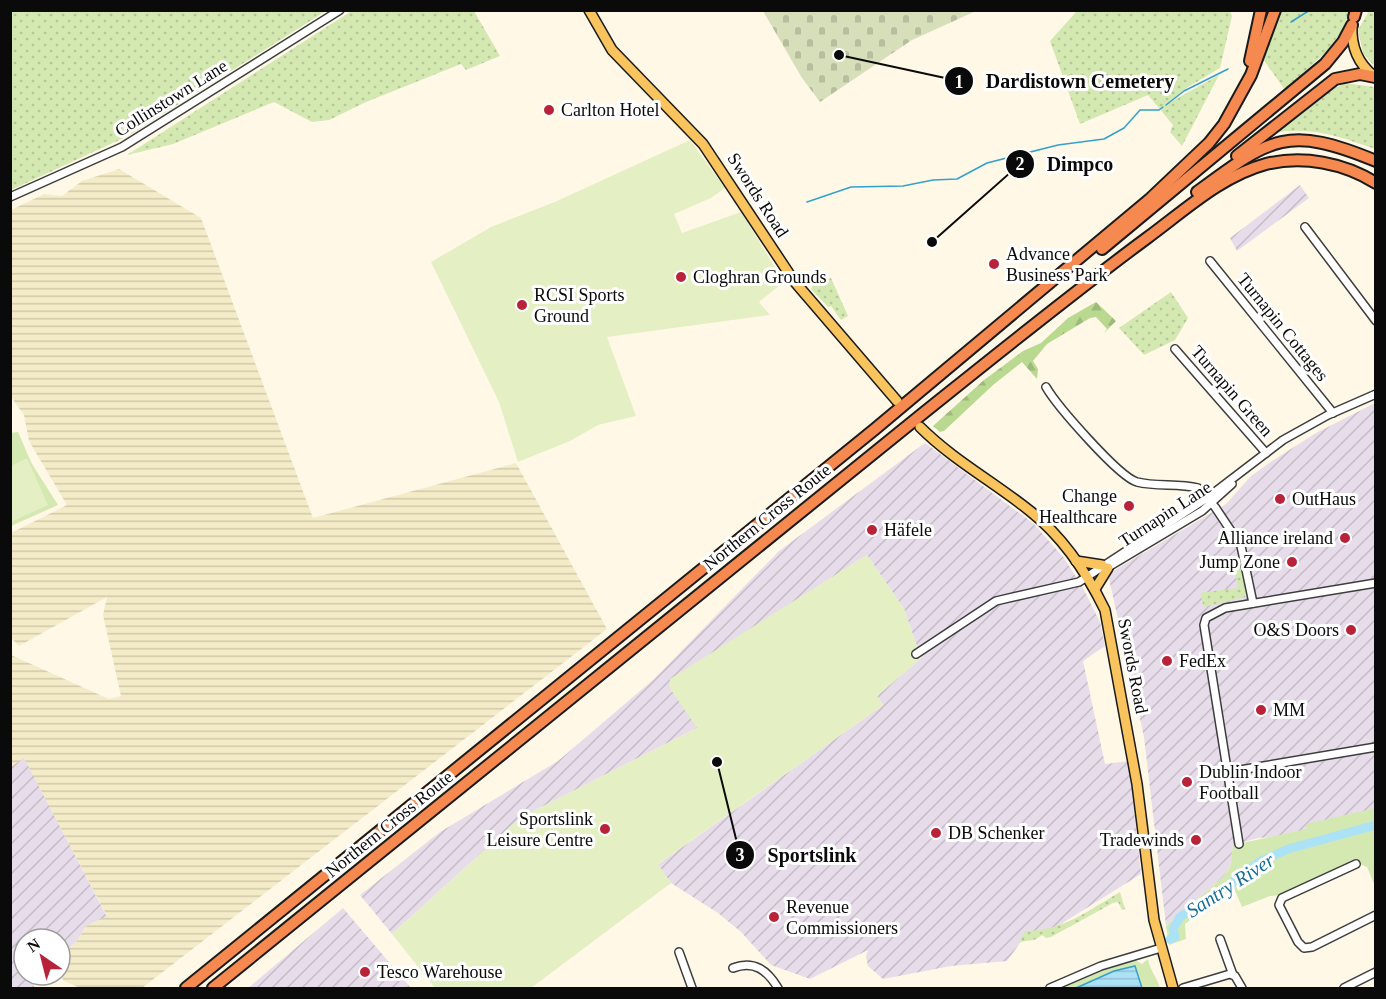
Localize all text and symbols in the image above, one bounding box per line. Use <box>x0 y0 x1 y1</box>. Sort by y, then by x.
street label: Collinstown Lane <box>111 55 231 141</box>
callout: Dardistown Cemetery <box>944 62 1187 100</box>
text: Dardistown Cemetery <box>986 70 1174 93</box>
text: 1 <box>955 72 964 92</box>
place label: Carlton Hotel <box>561 100 659 120</box>
marker: Carlton Hotel <box>542 103 556 117</box>
callout: Dimpco <box>1005 145 1125 183</box>
street label: Swords Road <box>723 149 793 241</box>
text: Dimpco <box>1047 153 1113 176</box>
text: 2 <box>1016 154 1025 174</box>
place label: Advance Business Park <box>1006 244 1108 285</box>
marker: Advance Business Park <box>987 257 1001 271</box>
place label: Cloghran Grounds <box>693 267 827 287</box>
street label: Turnapin Cottages <box>1233 269 1333 385</box>
marker: Cloghran Grounds <box>674 270 688 284</box>
place label: RCSI Sports Ground <box>534 285 625 326</box>
marker: RCSI Sports Ground <box>515 298 529 312</box>
street label: Turnapin Green <box>1187 341 1277 441</box>
street label: Northern Cross Route <box>699 460 835 574</box>
street label: Turnapin Lane <box>1115 477 1215 551</box>
place label: Change Healthcare <box>1039 486 1117 527</box>
place label: OutHaus <box>1292 489 1356 509</box>
marker: OutHaus <box>1273 492 1287 506</box>
marker: Change Healthcare <box>1122 499 1136 513</box>
place label: Häfele <box>884 520 932 540</box>
marker: Häfele <box>865 523 879 537</box>
place label: Alliance ireland <box>1218 528 1333 548</box>
marker: Alliance ireland <box>1338 531 1352 545</box>
place label: Jump Zone <box>1200 552 1280 572</box>
marker: Jump Zone <box>1285 555 1299 569</box>
street label: Swords Road <box>1114 617 1152 715</box>
place label: O&S Doors <box>1253 620 1339 640</box>
marker: O&S Doors <box>1344 623 1358 637</box>
place label: FedEx <box>1179 651 1226 671</box>
marker: FedEx <box>1160 654 1174 668</box>
place label: MM <box>1273 700 1305 720</box>
marker: MM <box>1254 703 1268 717</box>
place label: Dublin Indoor Football <box>1199 762 1302 803</box>
street label: Northern Cross Route <box>321 767 457 881</box>
marker: Dublin Indoor Football <box>1180 775 1194 789</box>
place label: Sportslink Leisure Centre <box>487 809 593 850</box>
marker: Sportslink Leisure Centre <box>598 822 612 836</box>
place label: DB Schenker <box>948 823 1044 843</box>
marker: DB Schenker <box>929 826 943 840</box>
place label: Tradewinds <box>1100 830 1184 850</box>
marker: Tradewinds <box>1189 833 1203 847</box>
callout: Sportslink <box>725 836 868 874</box>
text: Sportslink <box>768 844 857 867</box>
text: 3 <box>736 845 745 865</box>
water label: Santry River <box>1182 848 1279 922</box>
place label: Revenue Commissioners <box>786 897 898 938</box>
marker: Revenue Commissioners <box>767 910 781 924</box>
north arrow <box>12 927 72 987</box>
text: N <box>24 935 44 955</box>
place label: Tesco Warehouse <box>377 962 502 982</box>
marker: Tesco Warehouse <box>358 965 372 979</box>

